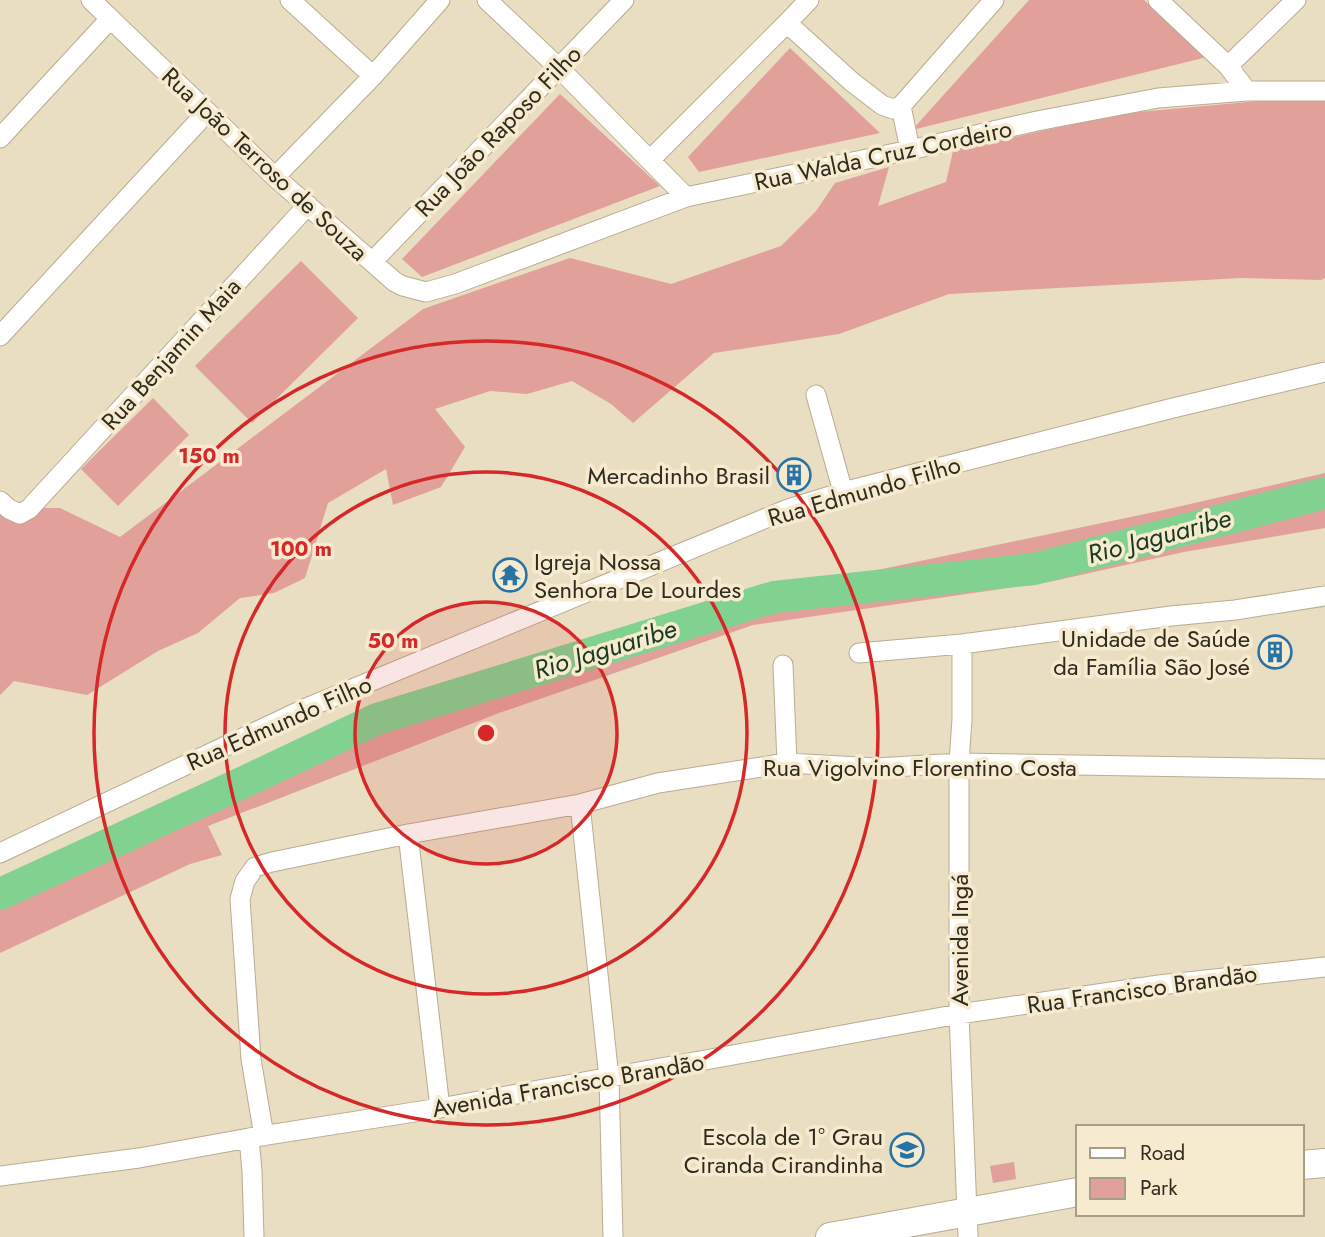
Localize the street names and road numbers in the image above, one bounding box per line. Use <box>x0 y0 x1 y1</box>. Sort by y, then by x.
street label: Rua João Raposo Filho <box>407 37 589 225</box>
street label: Rua João Terroso de Souza <box>154 59 376 269</box>
street label: Rua Walda Cruz Cordeiro <box>751 111 1015 199</box>
street label: Rua Benjamin Maia <box>93 270 249 438</box>
street label: Rua Edmundo Filho <box>764 447 964 535</box>
street label: Rua Edmundo Filho <box>181 667 377 779</box>
street label: Rua Vigolvino Florentino Costa <box>763 750 1077 785</box>
street label: Avenida Ingá <box>942 874 977 1006</box>
street label: Rua Francisco Brandão <box>1025 956 1259 1022</box>
street label: Avenida Francisco Brandão <box>429 1044 707 1126</box>

